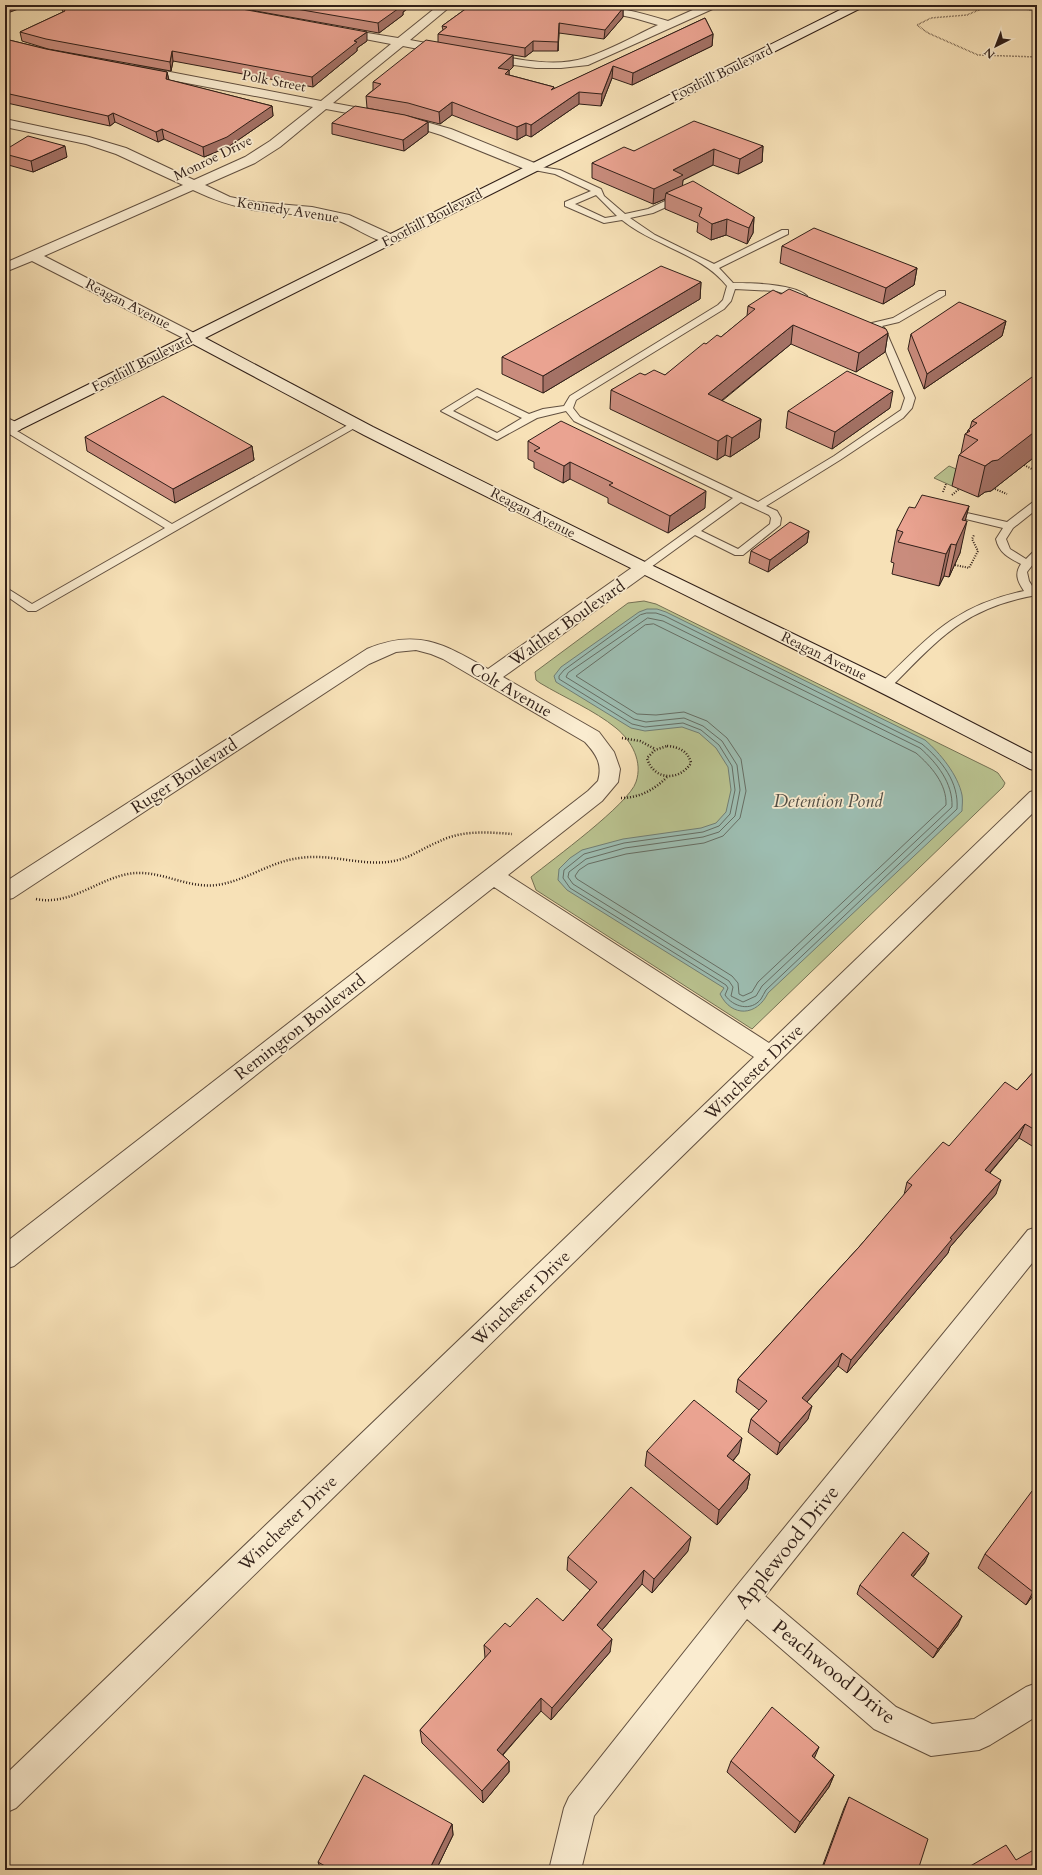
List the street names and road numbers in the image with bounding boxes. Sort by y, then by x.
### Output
street label: Foothill Boulevard [668,40,776,106]
street label: Polk Street [241,66,308,97]
street label: Monroe Drive [170,131,256,185]
street label: Foothill Boulevard [378,184,486,252]
street label: Kennedy Avenue [236,193,340,227]
street label: Reagan Avenue [82,274,174,334]
street label: Foothill Boulevard [88,329,196,397]
street label: Reagan Avenue [487,483,579,543]
street label: Walther Boulevard [503,574,630,672]
street label: Reagan Avenue [778,627,870,685]
street label: Colt Avenue [466,657,556,723]
street label: Ruger Boulevard [126,733,242,819]
street label: Remington Boulevard [230,969,370,1085]
street label: Winchester Drive [699,1019,808,1126]
street label: Winchester Drive [466,1245,575,1352]
street label: Winchester Drive [233,1470,342,1577]
street label: Applewood Drive [729,1480,845,1614]
street label: Peachwood Drive [767,1614,901,1730]

